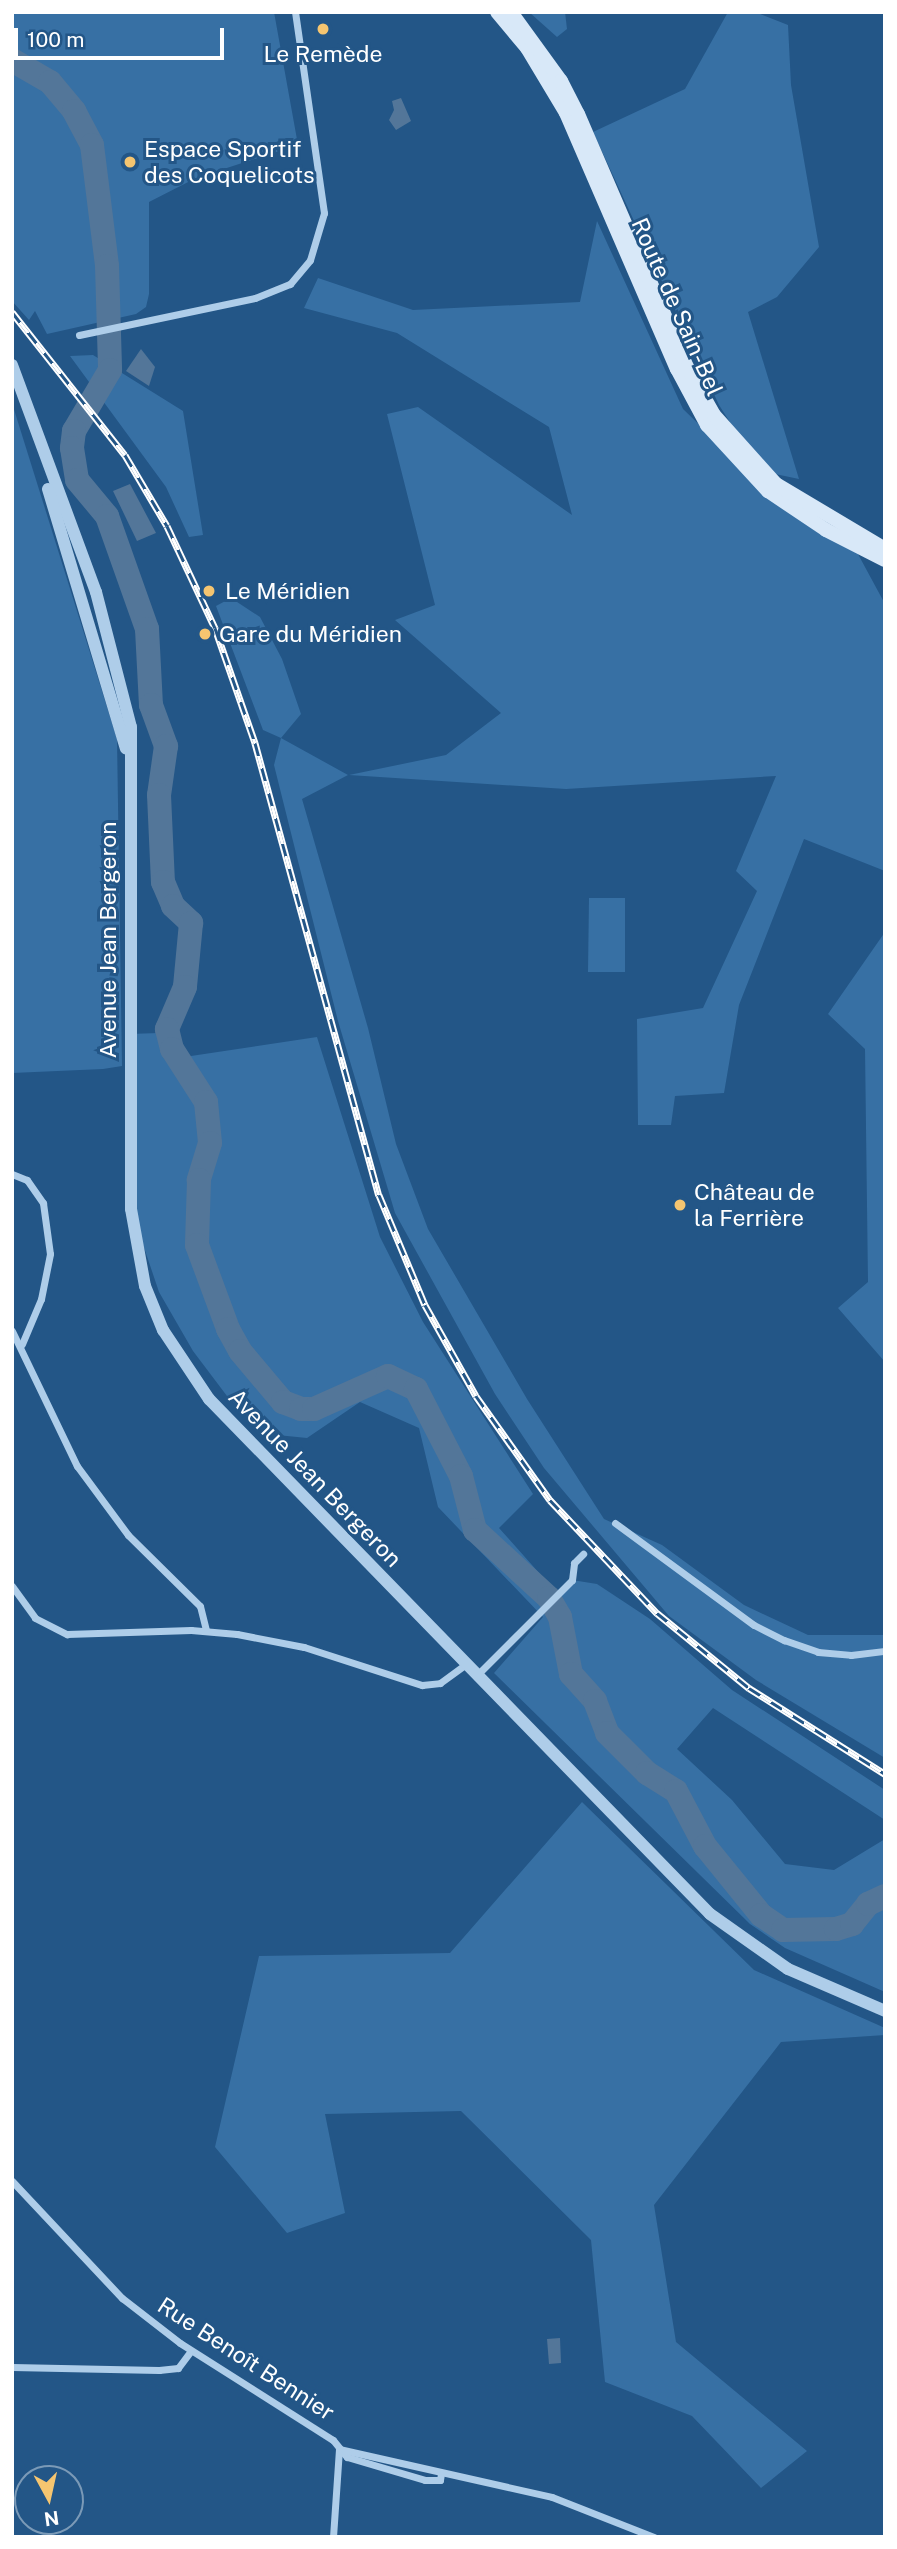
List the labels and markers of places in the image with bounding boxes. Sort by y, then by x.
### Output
marker: Le Remède [315,21,331,37]
place label: Le Remède [263,40,383,68]
place label: Espace Sportif des Coquelicots [144,135,315,189]
marker: Espace Sportif des Coquelicots [122,154,138,170]
place label: Le Méridien [225,577,350,605]
marker: Le Méridien [199,581,219,601]
place label: Gare du Méridien [219,620,402,648]
marker: Gare du Méridien [197,626,213,642]
place label: Château de la Ferrière [694,1178,815,1232]
marker: Château de la Ferrière [672,1197,688,1213]

